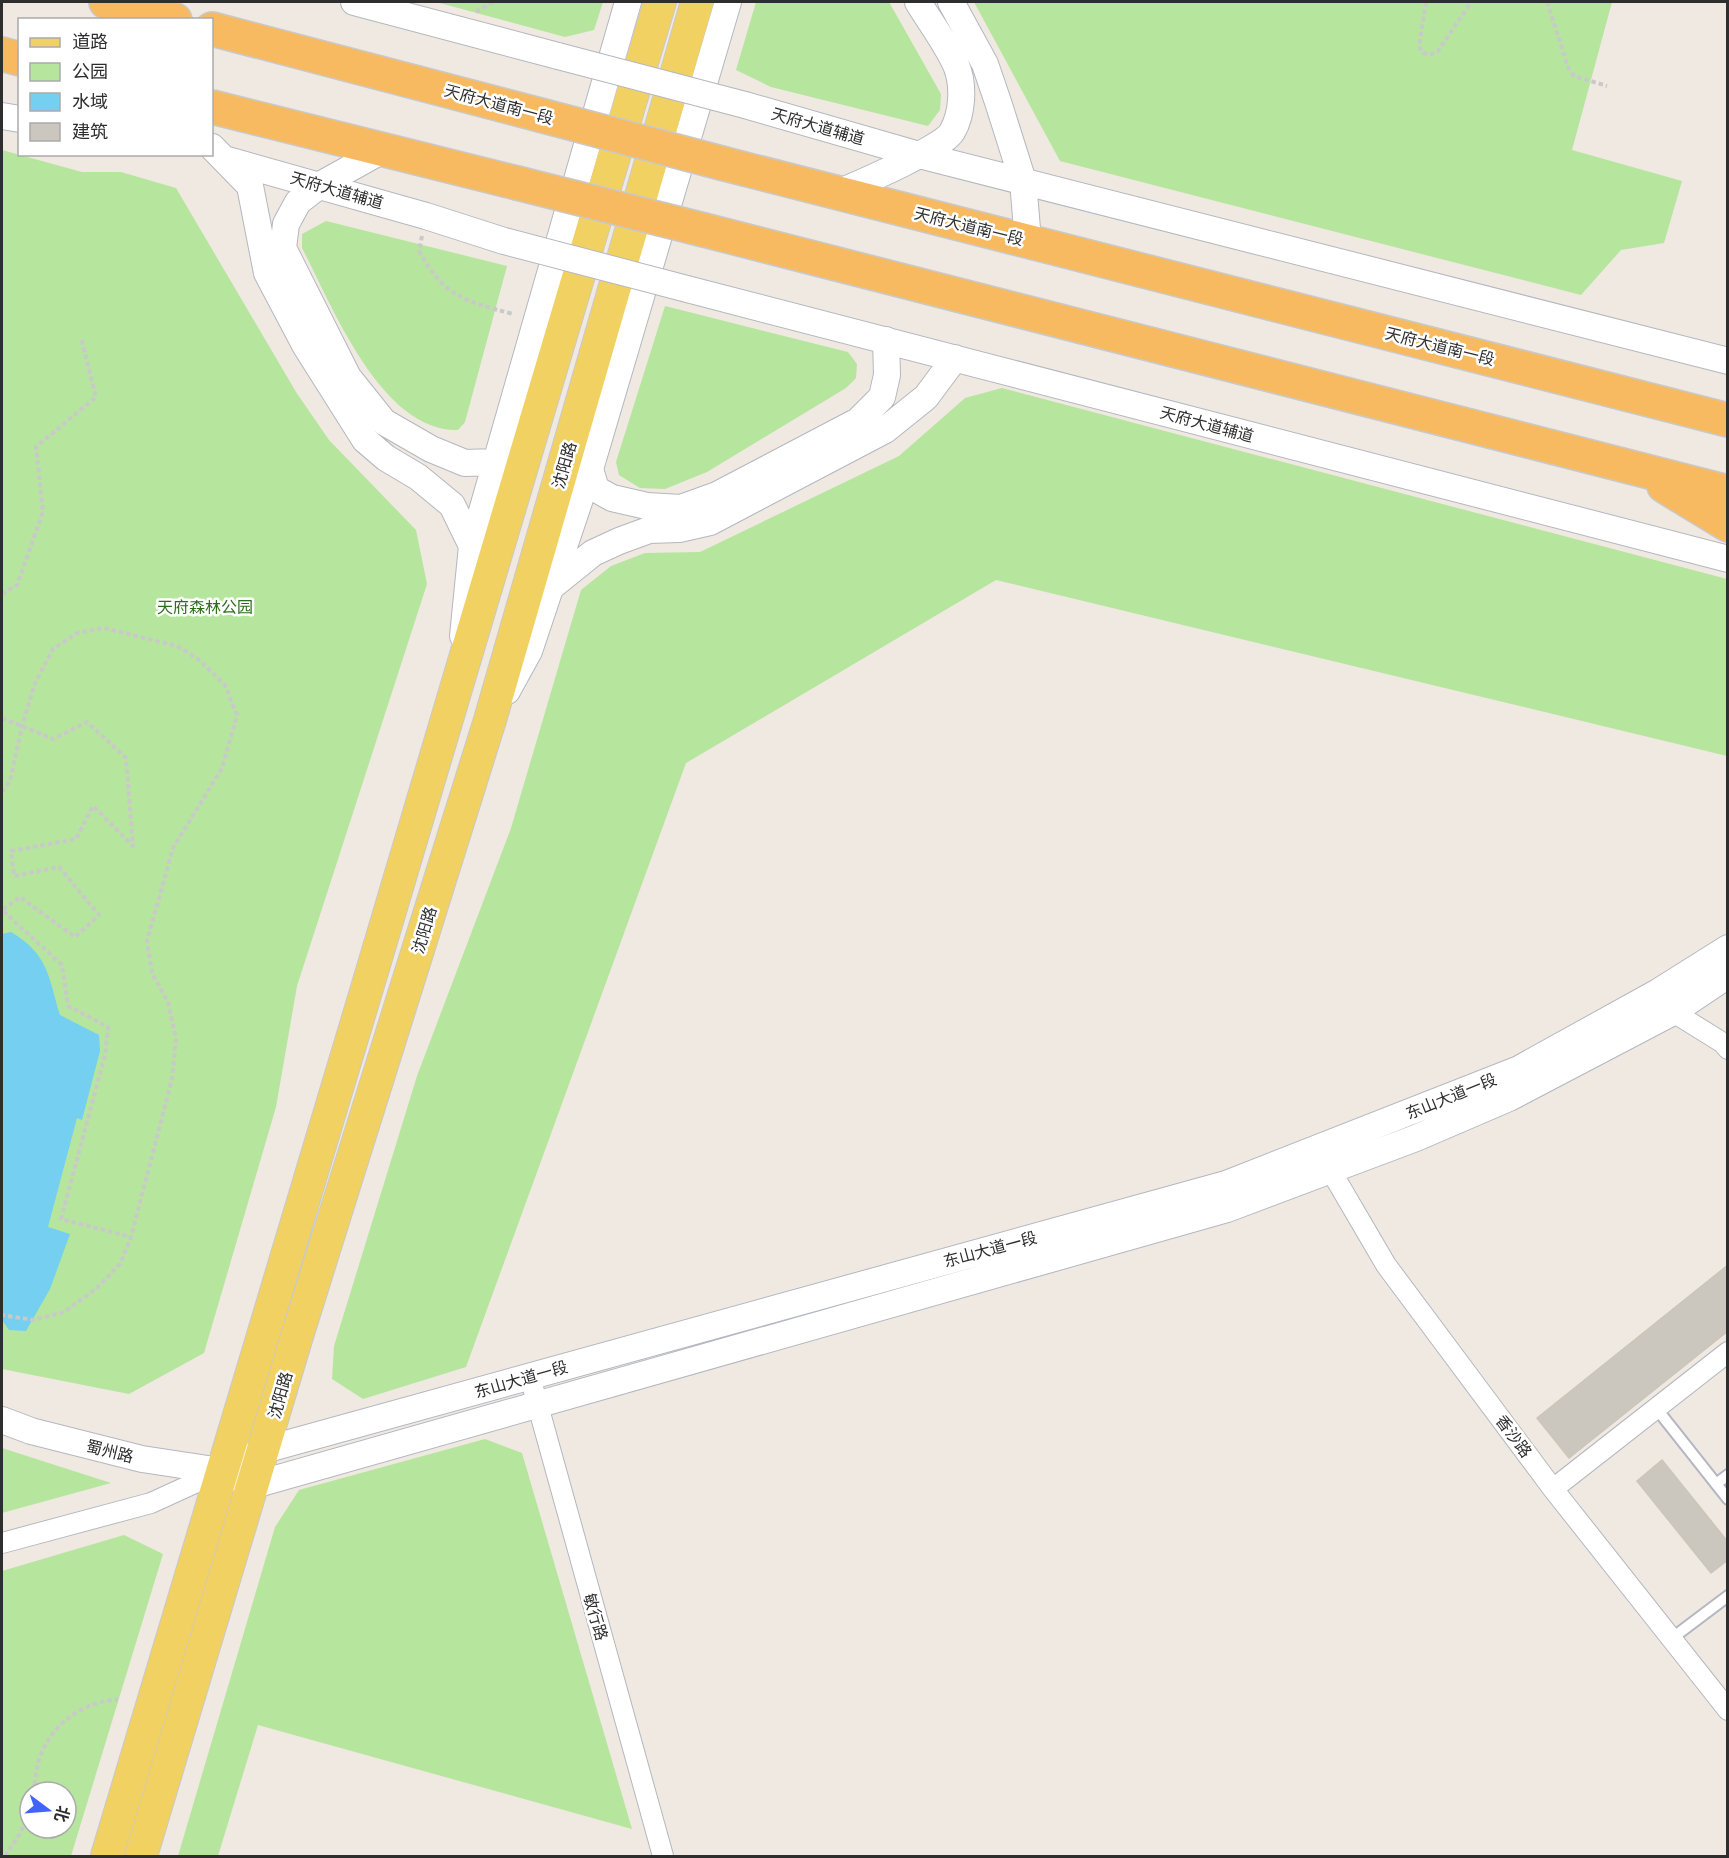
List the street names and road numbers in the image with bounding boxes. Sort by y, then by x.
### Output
street label: 天府大道南一段 [443,80,556,127]
street label: 天府大道辅道 [769,103,867,148]
street label: 天府大道辅道 [288,167,386,212]
street label: 天府大道南一段 [912,203,1026,248]
street label: 天府大道南一段 [1383,323,1497,368]
street label: 天府大道辅道 [1158,402,1256,445]
street label: 沈阳路 [548,439,579,491]
street label: 沈阳路 [407,904,440,956]
street label: 东山大道一段 [1403,1069,1499,1122]
street label: 东山大道一段 [941,1227,1039,1270]
street label: 东山大道一段 [472,1356,570,1401]
street label: 沈阳路 [264,1369,295,1421]
street label: 香沙路 [1492,1411,1536,1461]
street label: 蜀州路 [85,1435,136,1466]
street label: 敏行路 [581,1591,612,1643]

